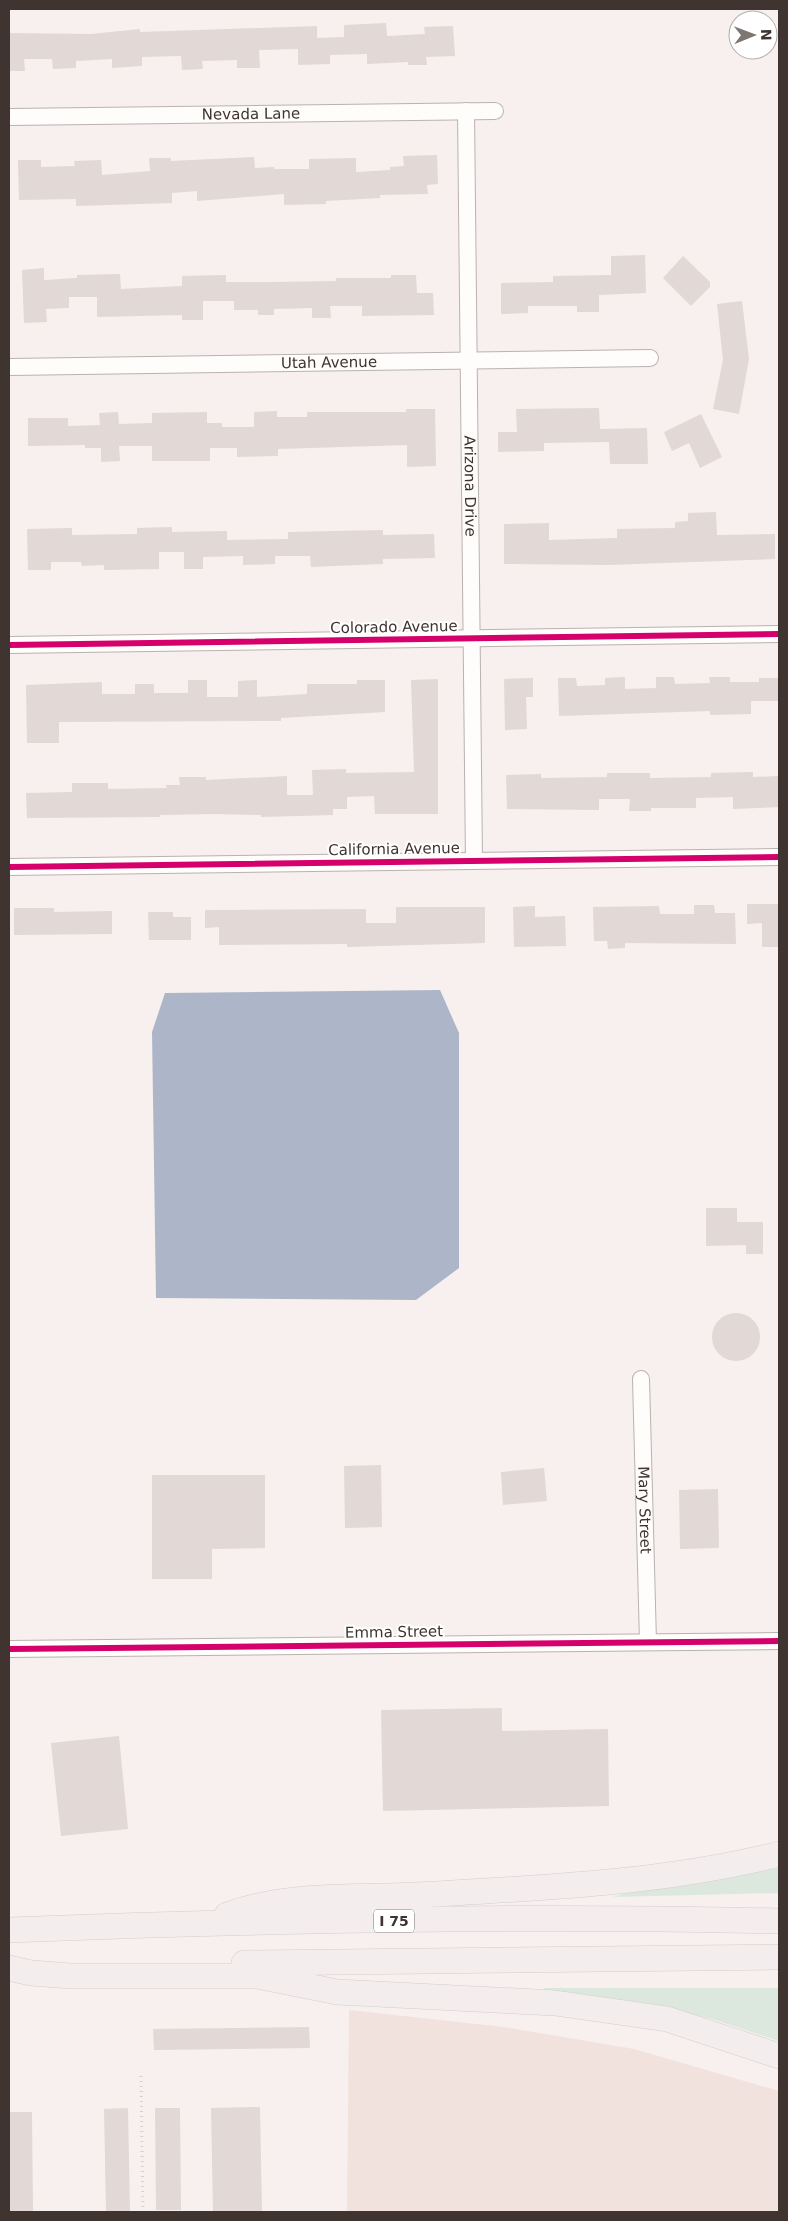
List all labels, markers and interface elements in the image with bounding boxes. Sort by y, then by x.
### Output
north arrow [728,10,778,60]
text: N [758,29,774,41]
street label: Nevada Lane [202,104,300,124]
street label: Utah Avenue [281,353,377,372]
street label: Arizona Drive [460,435,480,537]
street label: Colorado Avenue [330,617,458,637]
street label: California Avenue [328,839,460,859]
street label: Mary Street [634,1466,655,1554]
street label: Emma Street [345,1622,443,1642]
road number: I 75 [374,1910,414,1932]

